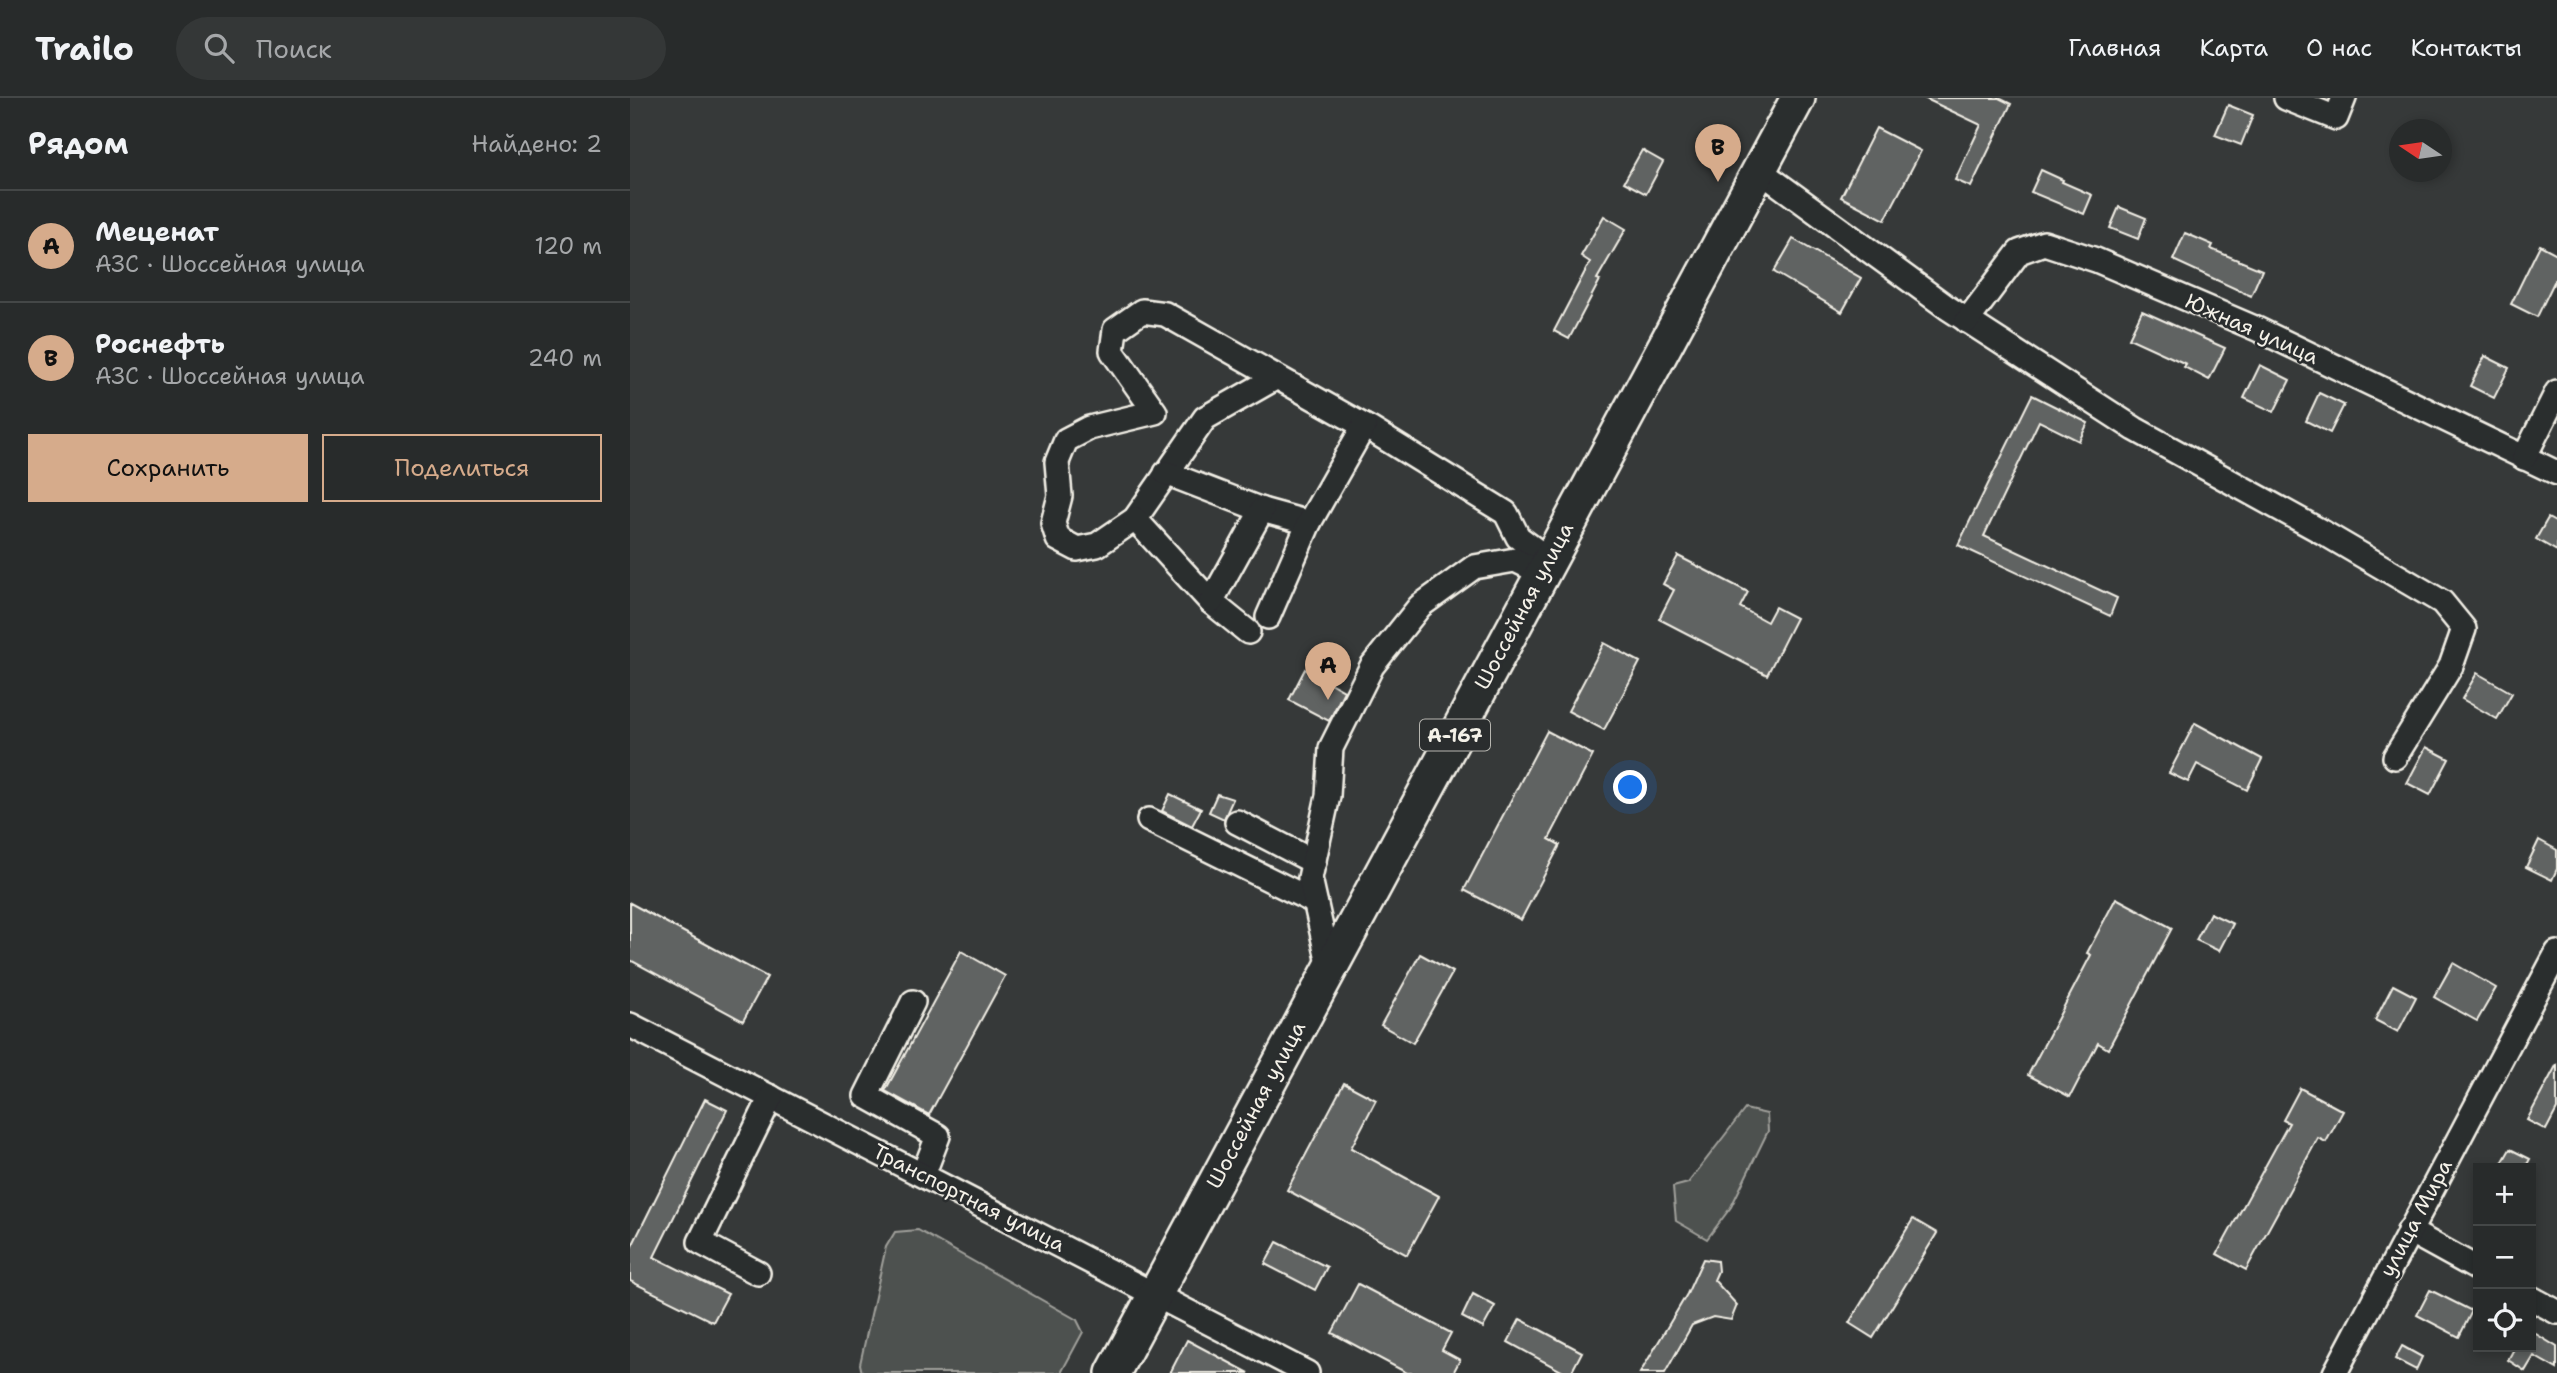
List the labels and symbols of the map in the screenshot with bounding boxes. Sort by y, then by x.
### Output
north arrow [2389,119,2452,182]
pin: B [1695,124,1741,182]
street label: Южная улица [2181,287,2323,371]
street label: Шоссейная улица [1468,517,1580,695]
pin: A [1305,642,1351,700]
road number: А-167 [1420,720,1490,750]
your location [1613,770,1647,804]
street label: Шоссейная улица [1200,1016,1312,1194]
street label: Транспортная улица [868,1137,1070,1259]
street label: улица Мира [2373,1154,2459,1282]

